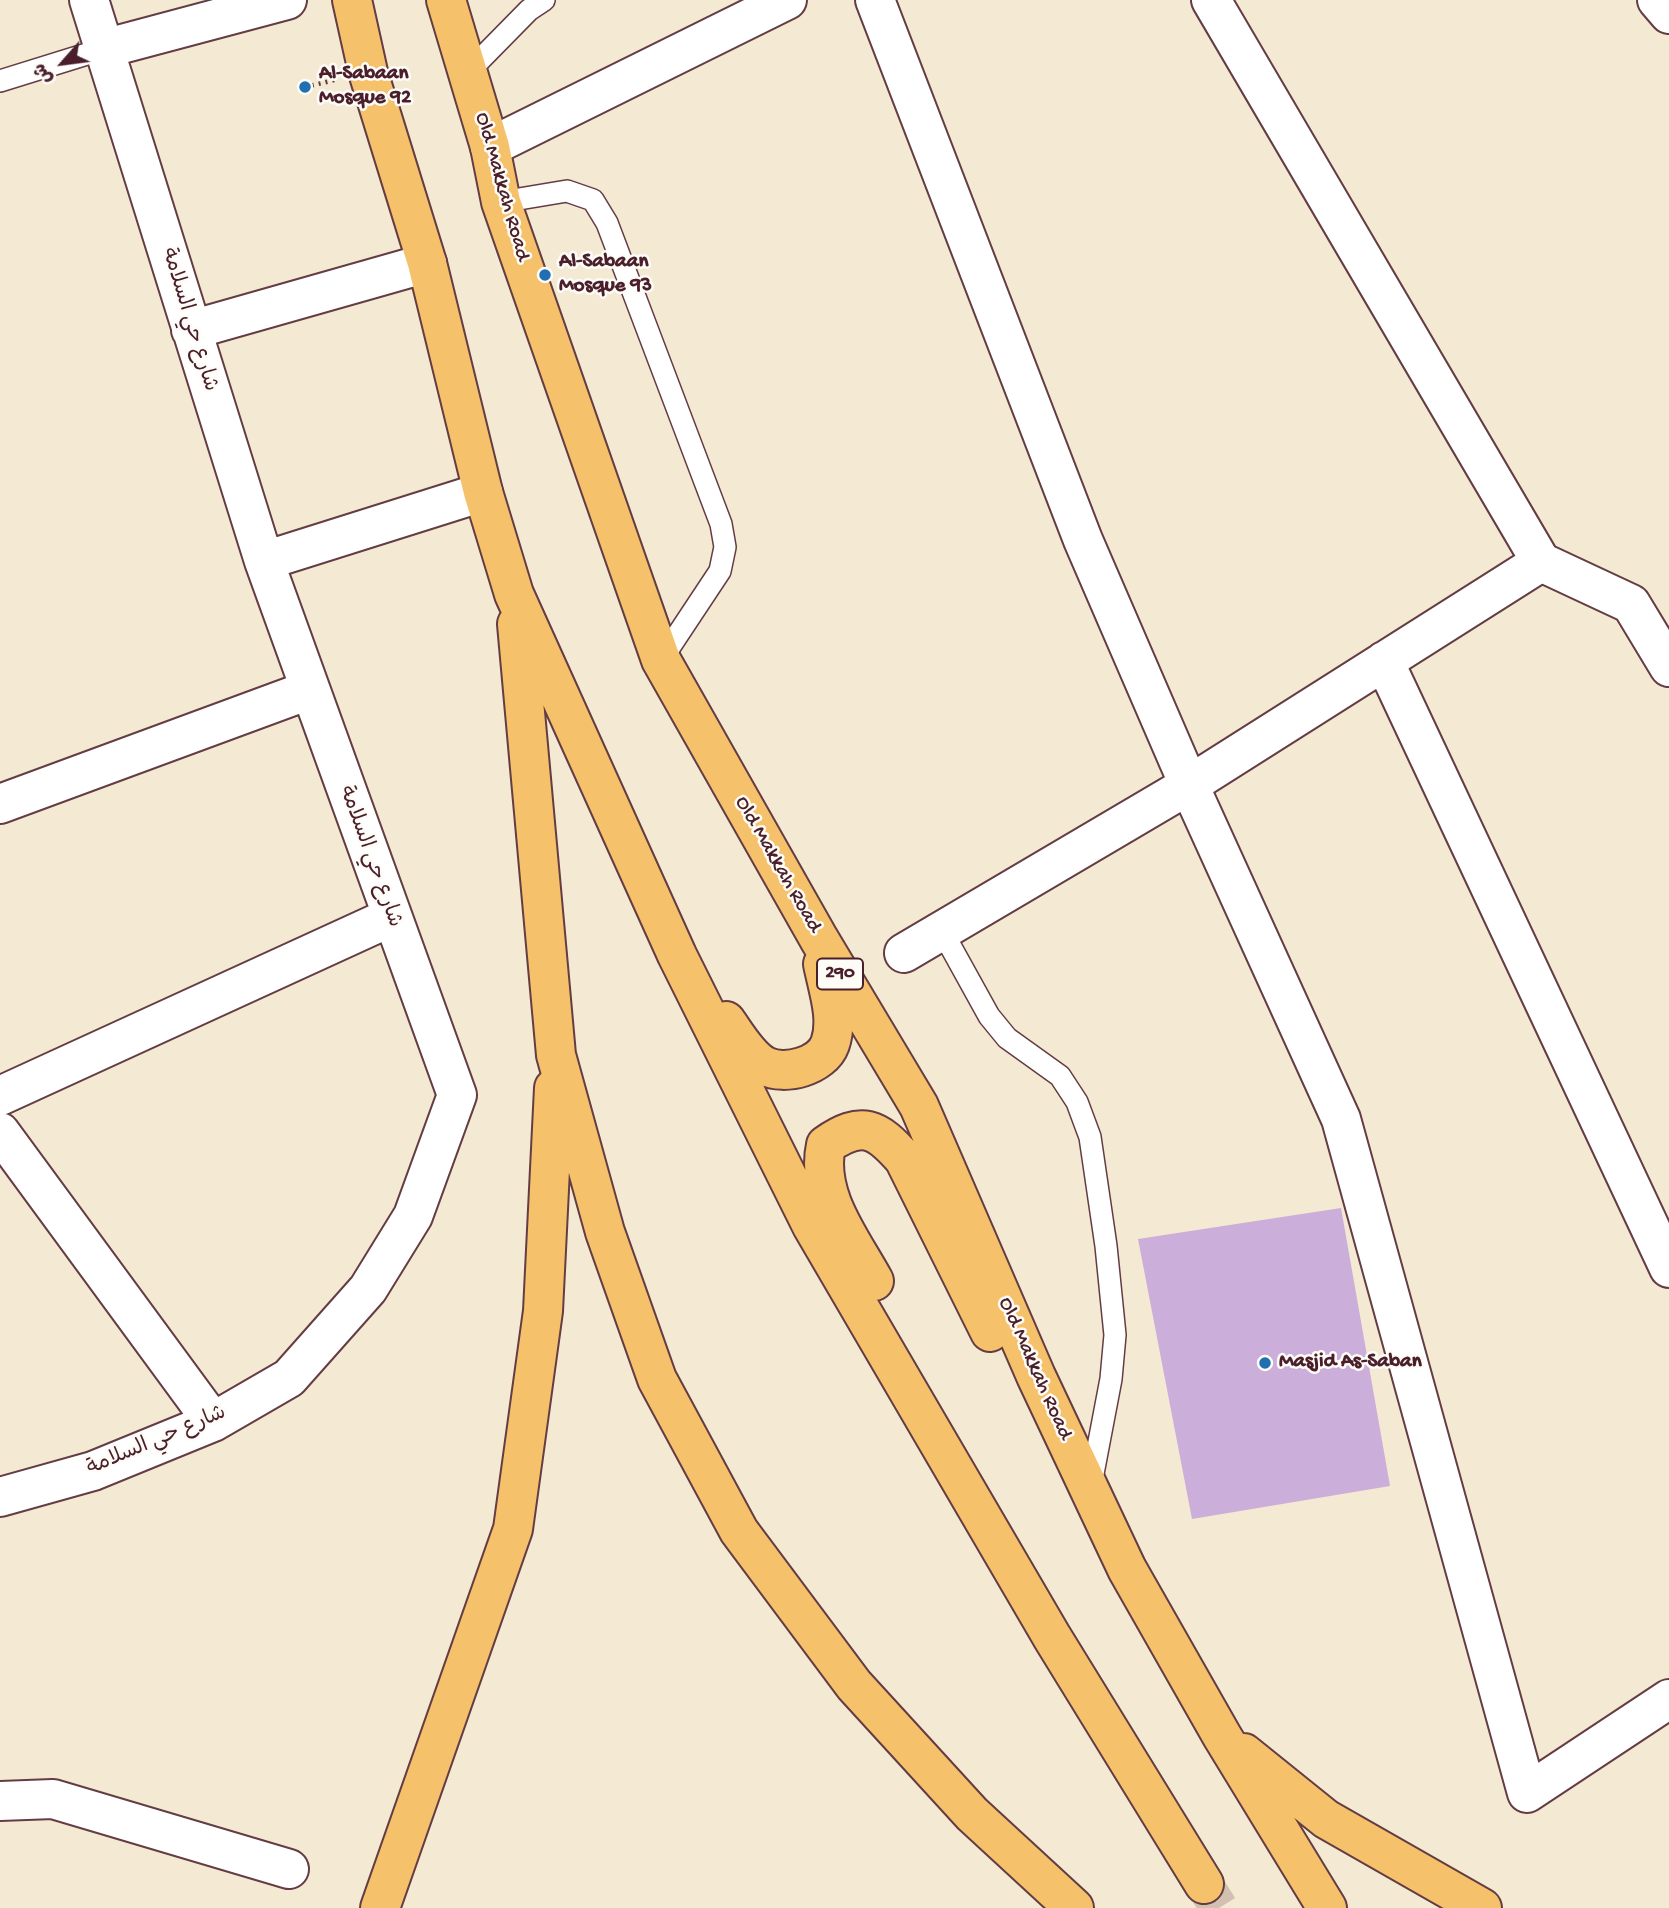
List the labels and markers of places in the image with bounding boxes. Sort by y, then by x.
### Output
place label: Al-Sabaan Mosque 92 [319,62,411,112]
marker: Al-Sabaan Mosque 92 [297,79,313,95]
place label: Al-Sabaan Mosque 93 [559,250,652,300]
marker: Al-Sabaan Mosque 93 [537,267,553,283]
place label: Masjid As-Saban [1279,1350,1422,1376]
marker: Masjid As-Saban [1257,1355,1273,1371]

